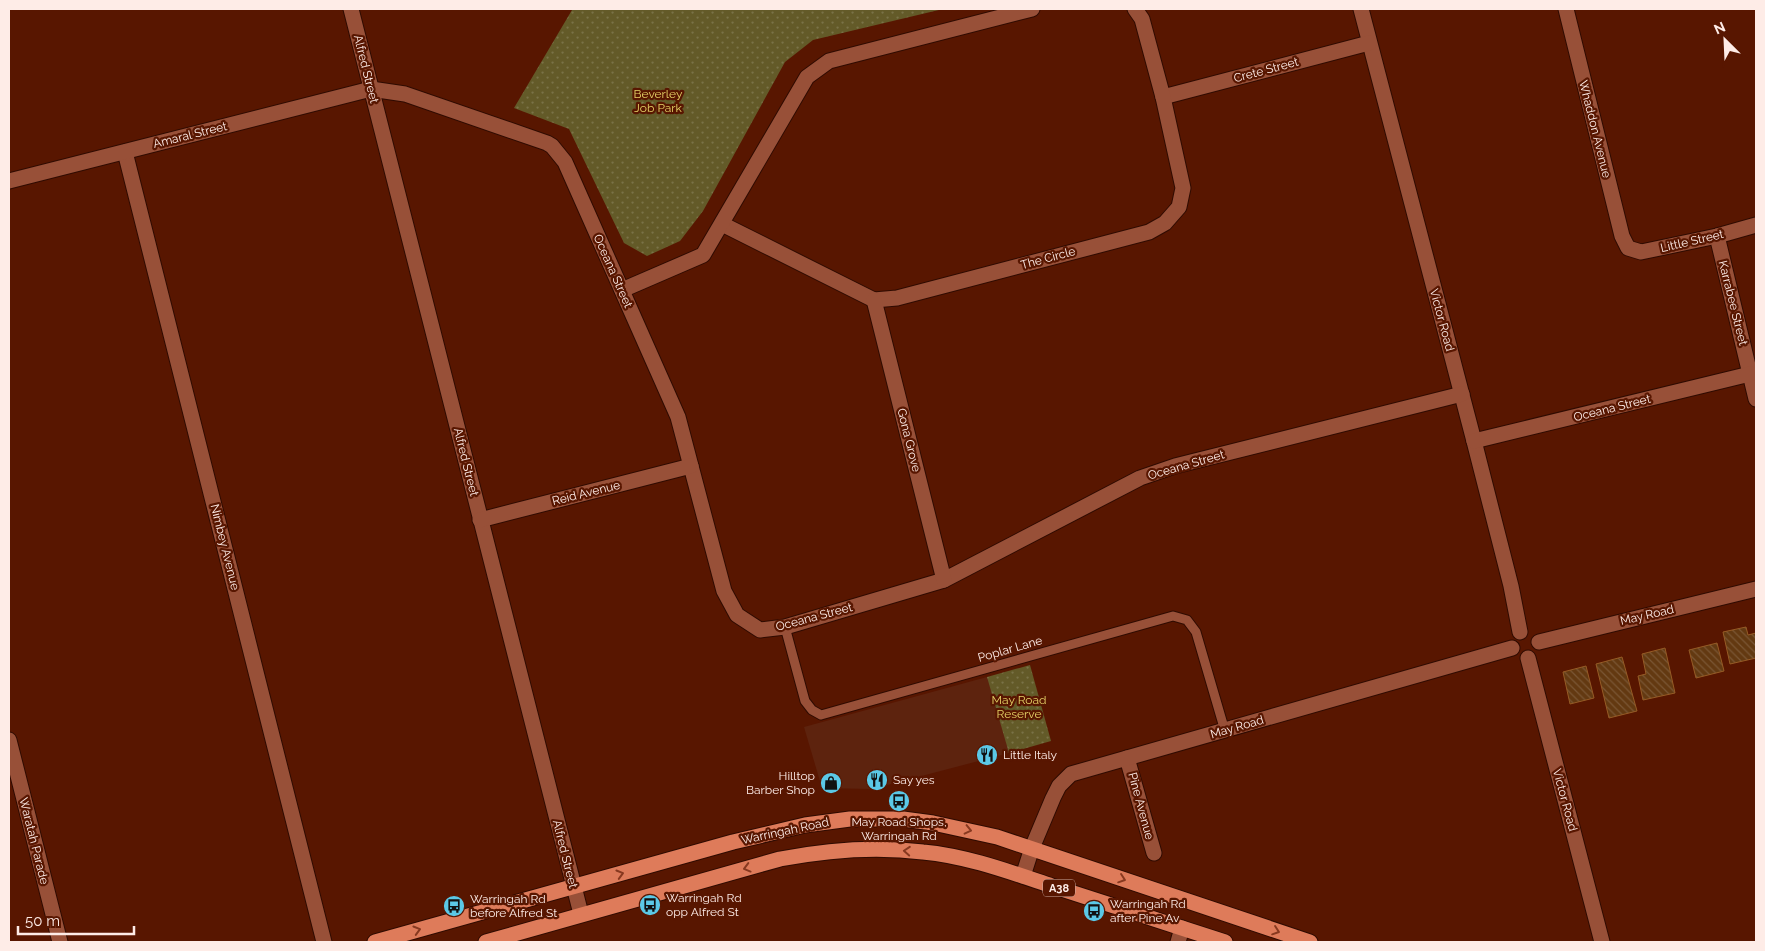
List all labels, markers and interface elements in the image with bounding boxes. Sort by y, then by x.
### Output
north arrow [1700,15,1750,65]
text: N [1712,19,1728,38]
street label: Alfred Street [351,33,381,105]
street label: Crete Street [1232,55,1300,85]
street label: Whaddon Avenue [1576,79,1614,179]
park label: Beverley Job Park [634,87,683,115]
street label: Amaral Street [152,119,228,151]
street label: Little Street [1659,227,1725,255]
street label: Oceana Street [591,232,635,310]
street label: The Circle [1019,244,1077,272]
street label: Karrabee Street [1716,259,1750,347]
street label: Victor Road [1427,287,1457,353]
street label: Oceana Street [1572,392,1652,424]
street label: Gona Grove [894,407,924,473]
street label: Alfred Street [451,426,481,498]
street label: Oceana Street [1146,447,1226,483]
street label: Reid Avenue [551,478,621,508]
street label: Nimbey Avenue [208,503,242,591]
street label: Oceana Street [774,600,854,634]
street label: May Road [1619,602,1675,628]
street label: Poplar Lane [976,633,1044,665]
park label: May Road Reserve [992,693,1046,721]
street label: May Road [1209,713,1265,741]
restaurant icon: Little Italy [975,743,999,767]
place label: Little Italy [1003,748,1058,762]
street label: Victor Road [1550,767,1580,833]
restaurant icon: Say yes [865,768,889,792]
place label: Hilltop Barber Shop [746,769,815,797]
shop icon: Hilltop Barber Shop [819,771,843,795]
street label: Pine Avenue [1125,771,1157,841]
place label: Say yes [893,773,935,787]
bus stop icon: May Road Shops, Warringah Rd [887,789,911,813]
street label: Waratah Parade [16,796,52,886]
street label: Warringah Road [740,815,830,847]
place label: May Road Shops, Warringah Rd [851,815,947,843]
street label: Alfred Street [550,818,580,890]
one-way arrow [963,824,972,835]
one-way arrow [903,845,911,856]
one-way arrow [742,862,751,873]
one-way arrow [616,869,624,879]
one-way arrow [1118,873,1126,883]
road number: A38 [1043,880,1075,896]
place label: Warringah Rd opp Alfred St [666,891,742,919]
place label: Warringah Rd before Alfred St [470,892,557,920]
bus stop icon: Warringah Rd opp Alfred St [638,893,662,917]
bus stop icon: Warringah Rd before Alfred St [442,894,466,918]
place label: Warringah Rd after Pine Av [1110,897,1186,925]
bus stop icon: Warringah Rd after Pine Av [1082,899,1106,923]
scale bar [18,904,134,936]
text: 50 m [25,912,60,930]
one-way arrow [1272,925,1280,935]
one-way arrow [412,926,420,936]

